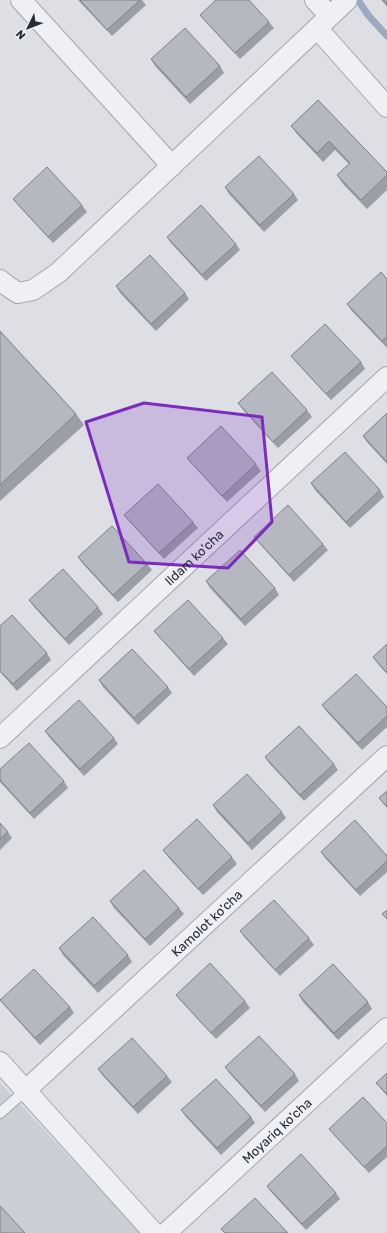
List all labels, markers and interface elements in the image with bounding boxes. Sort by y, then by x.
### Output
north arrow [8,8,48,48]
text: N [14,27,29,42]
street label: Ildam ko'cha [162,527,227,589]
street label: Kamolot ko'cha [168,887,245,960]
street label: Moyariq ko'cha [239,1095,315,1166]

